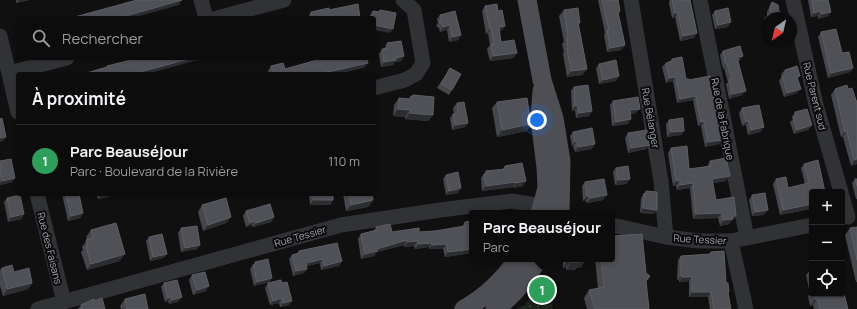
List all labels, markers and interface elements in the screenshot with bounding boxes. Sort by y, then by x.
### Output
north arrow [761,12,797,48]
search box [16,16,376,60]
icon: search [30,27,52,49]
text: Rechercher [62,28,143,49]
street label: Rue Parent sud [800,60,830,132]
street label: Rue de la Fabrique [708,77,738,162]
text: À proximité [32,87,126,110]
street label: Rue Bélanger [639,87,663,150]
your location [527,110,547,130]
text: Parc Beauséjour [70,141,188,162]
text: 1 [42,152,48,170]
text: 110 m [328,152,360,170]
text: Parc · Boulevard de la Rivière [70,162,238,180]
map controls [809,189,845,297]
button: + [809,189,845,225]
street label: Rue des Faisans [34,210,66,286]
popup [469,210,615,262]
text: Parc Beauséjour [483,217,601,238]
street label: Rue Tessier [272,222,328,250]
button: − [809,225,845,261]
street label: Rue Tessier [673,231,727,247]
text: Parc [483,238,510,256]
button: locate [809,261,845,297]
pin: 1 [529,275,555,305]

